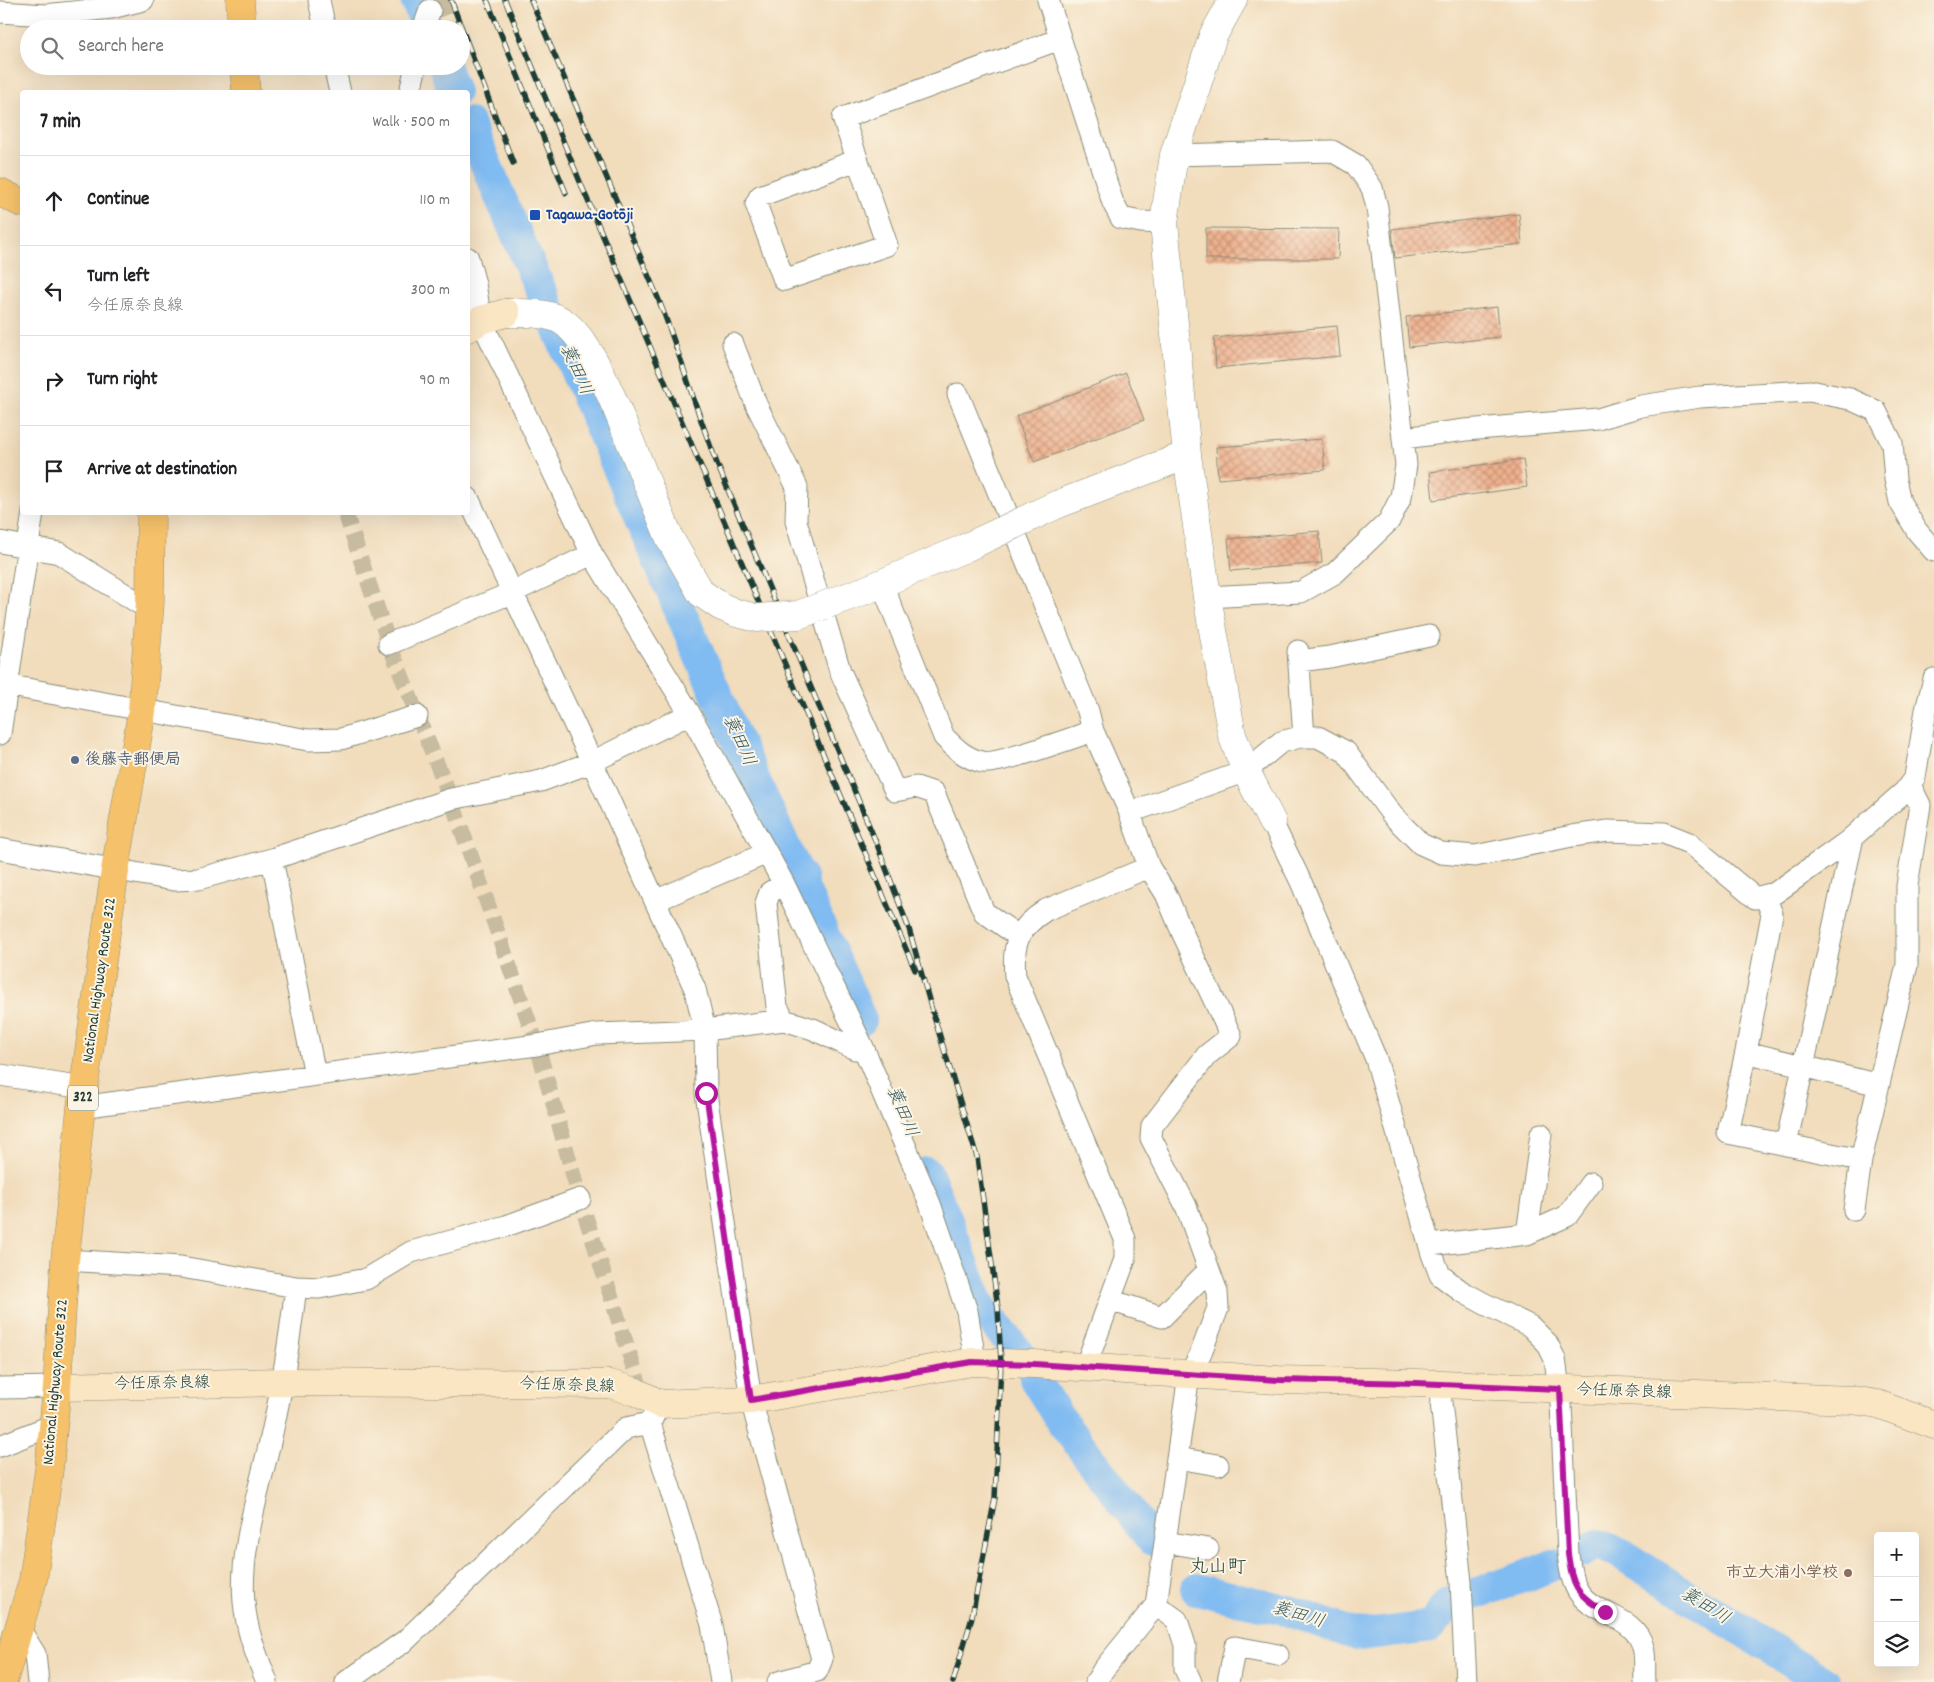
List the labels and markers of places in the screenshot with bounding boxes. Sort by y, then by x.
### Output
place label: Tagawa-Gotōji [546,204,633,227]
marker: Tagawa-Gotōji [528,208,542,222]
place label: 後藤寺郵便局 [85,749,181,772]
marker: 後藤寺郵便局 [69,754,81,766]
place label: 市立大浦小学校 [1726,1562,1838,1585]
marker: 市立大浦小学校 [1842,1567,1854,1579]

